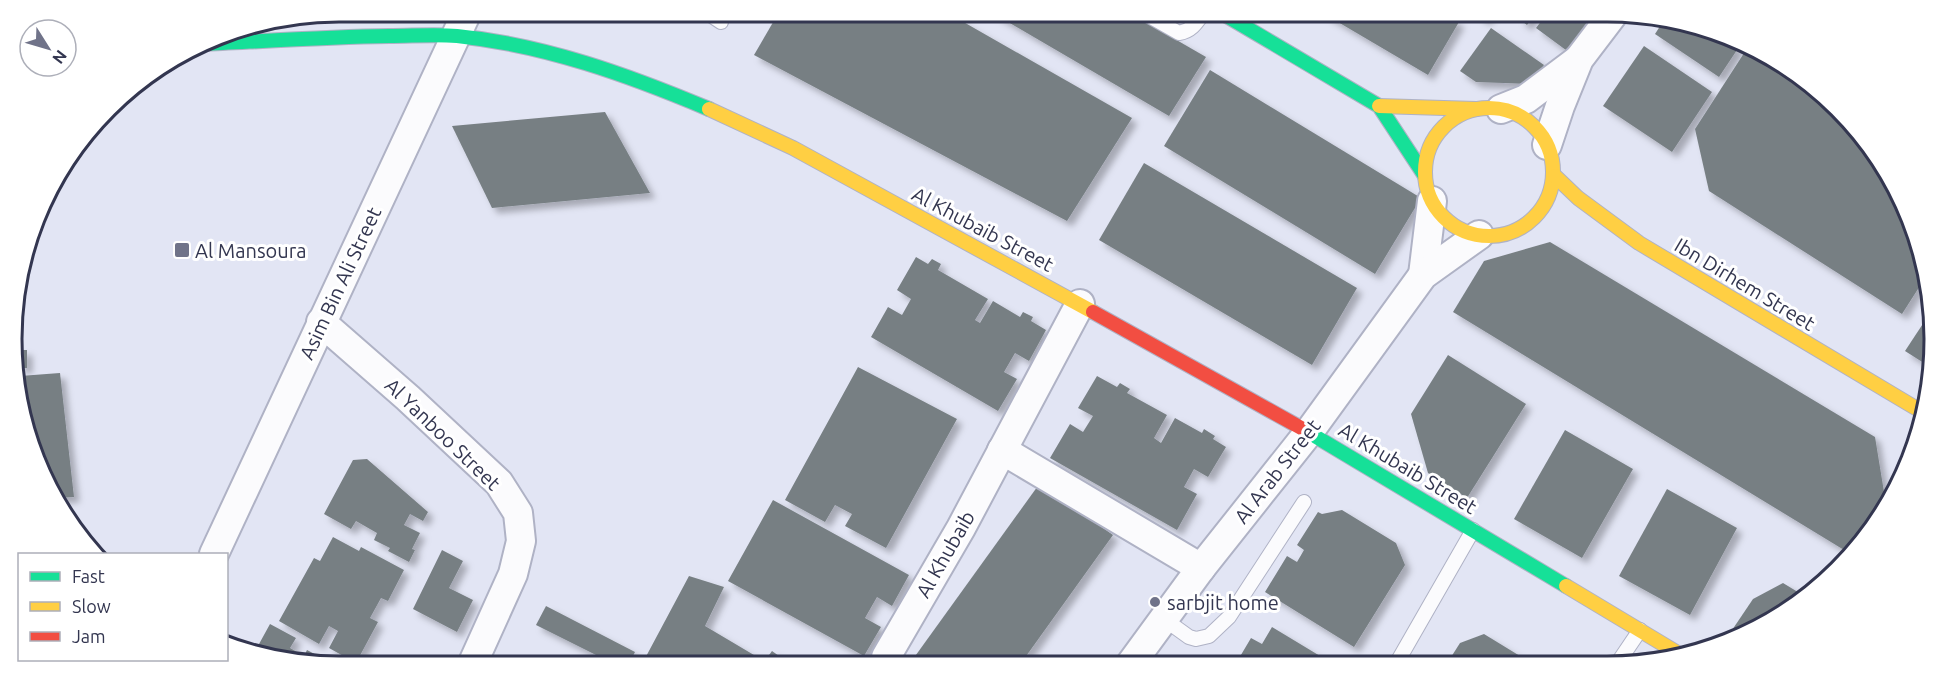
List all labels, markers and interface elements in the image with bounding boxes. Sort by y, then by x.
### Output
north arrow [18,18,78,78]
text: N [49,47,71,67]
street label: Al Khubaib Street [908,182,1058,276]
street label: Asim Bin Ali Street [295,203,385,363]
street label: Ibn Dirhem Street [1671,233,1819,335]
place label: Al Mansoura [195,239,307,262]
marker: Al Mansoura [173,241,191,259]
street label: Al Yanboo Street [381,373,505,495]
street label: Al Arab Street [1229,414,1325,528]
street label: Al Khubaib Street [1335,418,1481,518]
street label: Al Khubaib [911,507,979,601]
legend [18,553,228,661]
text: Fast [72,566,105,586]
place label: sarbjit home [1167,591,1279,614]
marker: sarbjit home [1148,595,1162,609]
text: Slow [72,596,111,616]
text: Jam [72,626,106,646]

